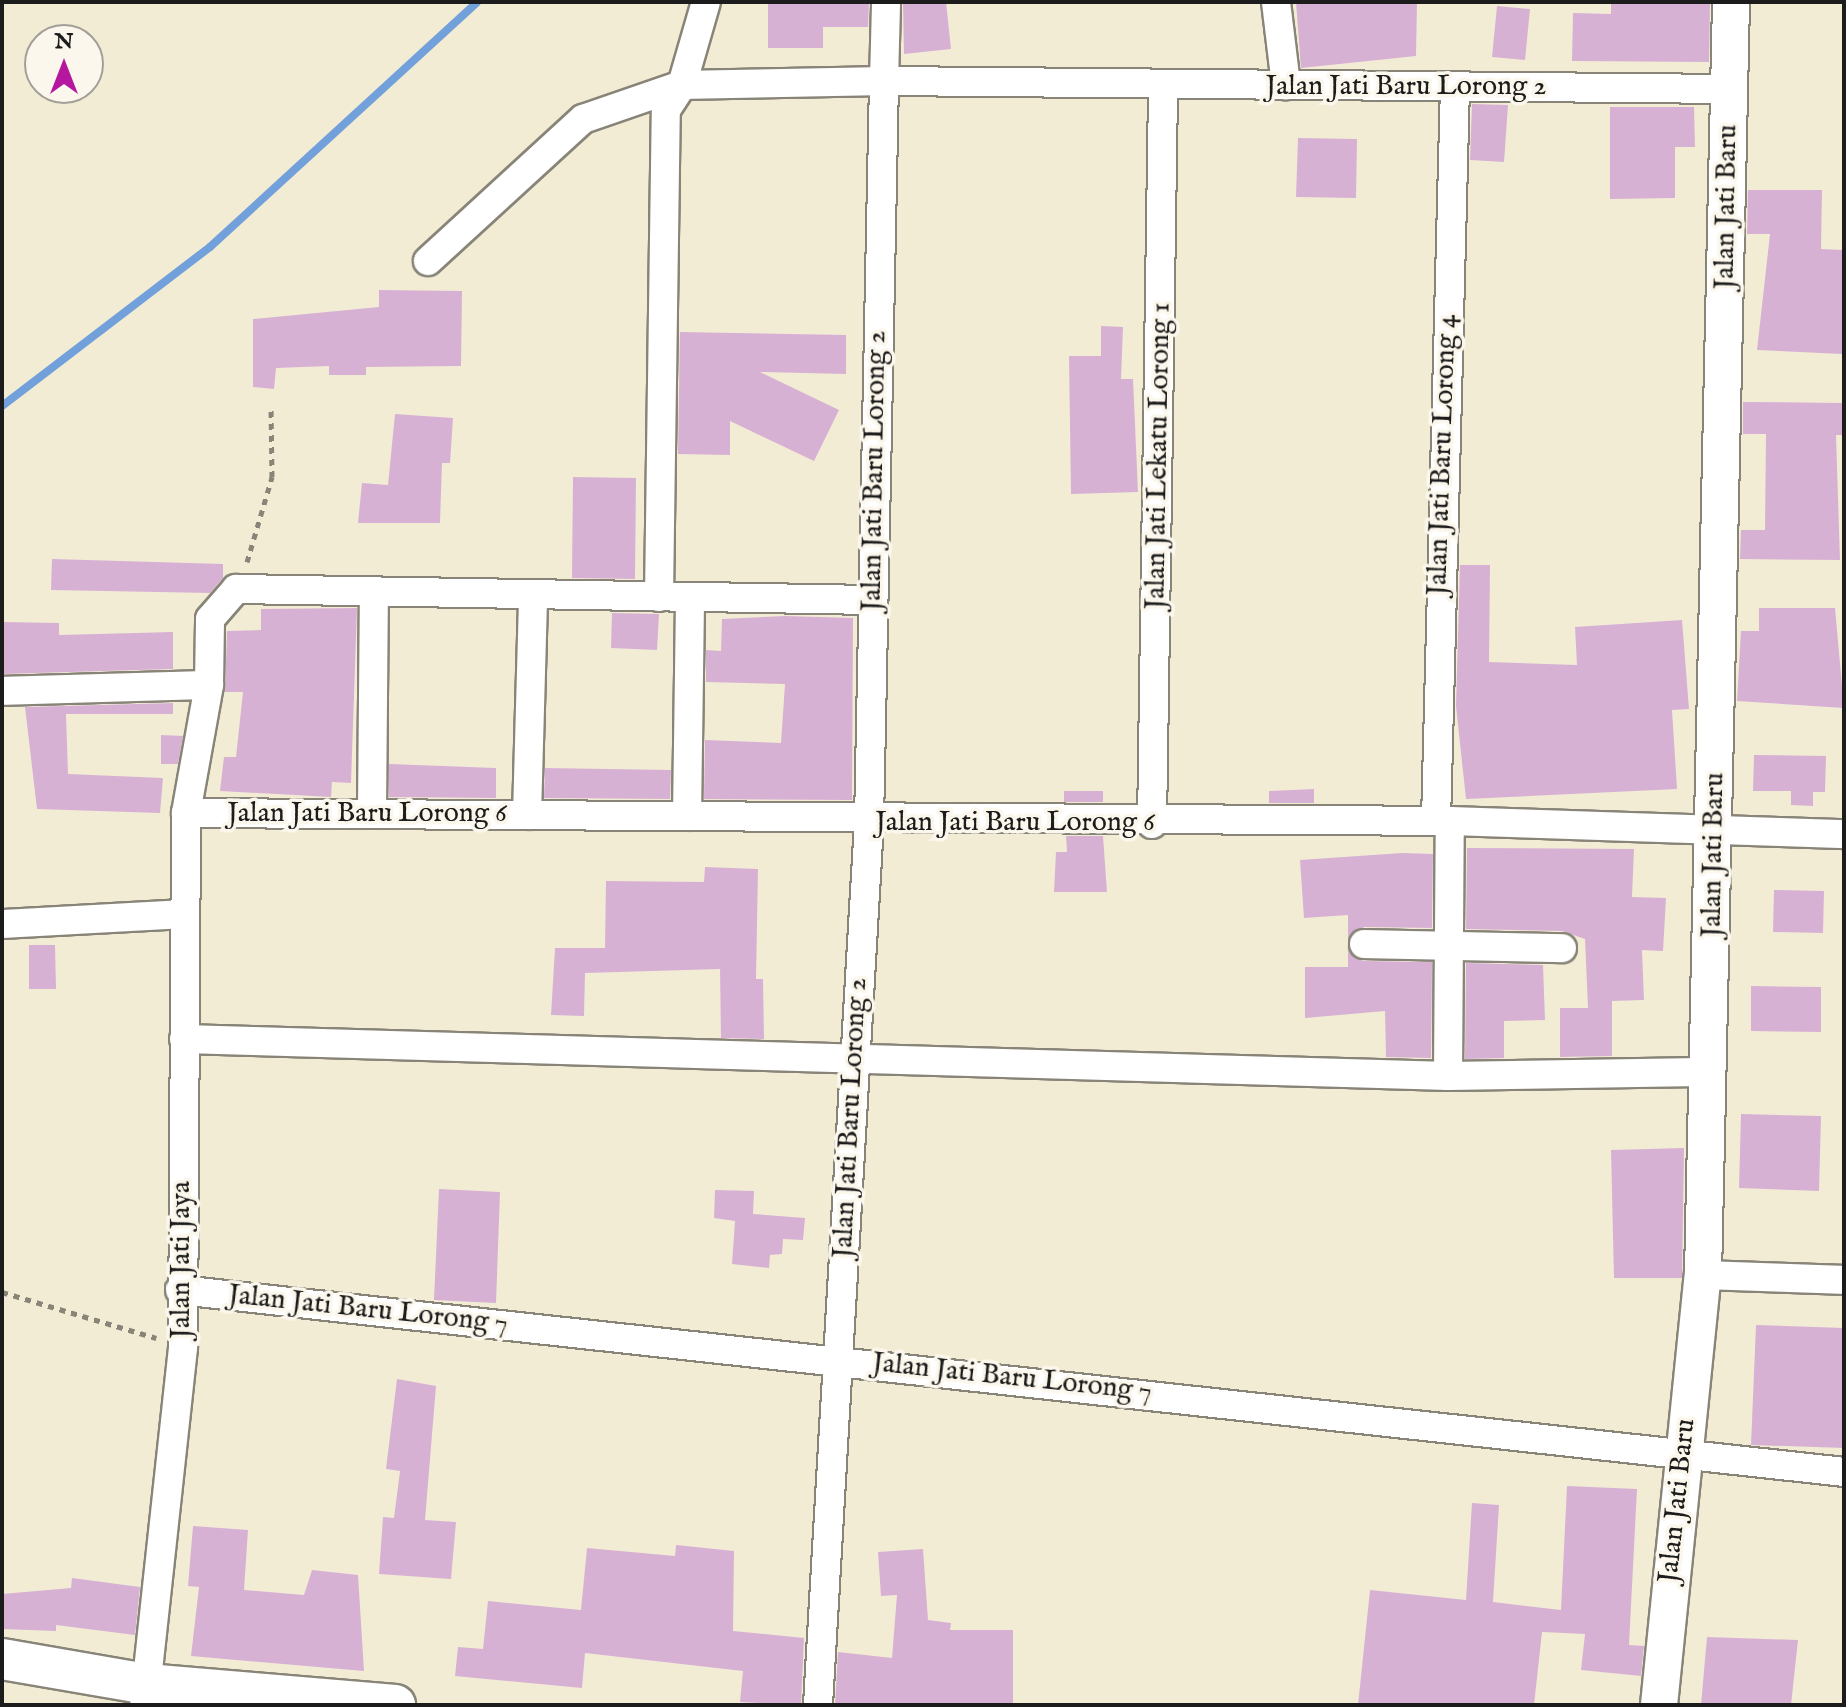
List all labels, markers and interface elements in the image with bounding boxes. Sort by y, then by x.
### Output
north arrow [24,24,104,104]
text: N [54,28,74,56]
street label: Jalan Jati Baru Lorong 2 [1266,70,1546,104]
street label: Jalan Jati Baru [1709,124,1745,290]
street label: Jalan Jati Lekatu Lorong 1 [1140,302,1178,610]
street label: Jalan Jati Baru Lorong 4 [1421,314,1465,596]
street label: Jalan Jati Baru Lorong 2 [856,330,894,612]
street label: Jalan Jati Baru [1696,772,1732,938]
street label: Jalan Jati Baru Lorong 6 [227,797,507,831]
street label: Jalan Jati Baru Lorong 6 [875,806,1155,840]
street label: Jalan Jati Baru Lorong 2 [827,977,875,1259]
street label: Jalan Jati Jaya [165,1181,199,1339]
street label: Jalan Jati Baru Lorong 7 [227,1279,509,1341]
street label: Jalan Jati Baru Lorong 7 [871,1347,1153,1409]
street label: Jalan Jati Baru [1653,1417,1703,1585]

